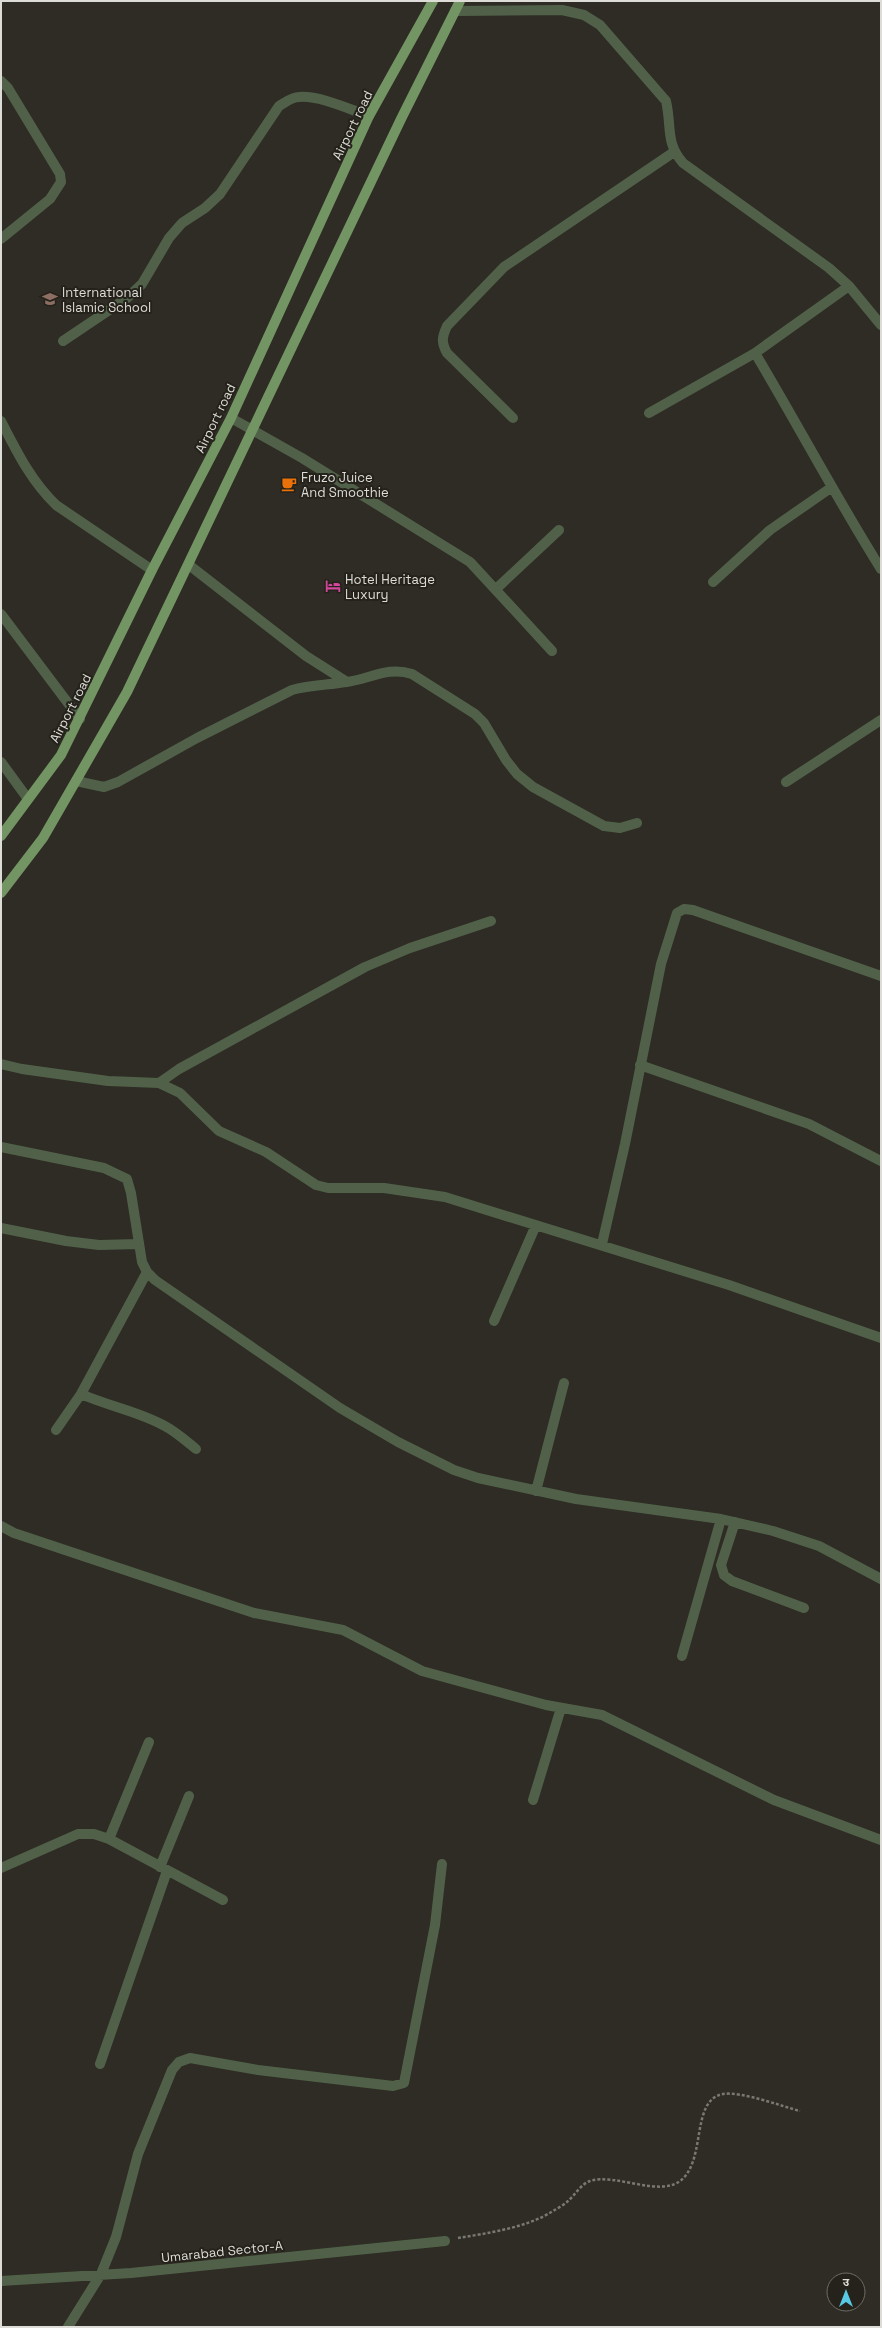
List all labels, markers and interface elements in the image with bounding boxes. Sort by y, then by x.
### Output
street label: Airport road [328,88,377,163]
place label: International Islamic School [62,284,151,316]
school or university icon: International Islamic School [41,290,59,308]
street label: Airport road [191,381,240,456]
place label: Fruzo Juice And Smoothie [301,469,389,501]
cafe icon: Fruzo Juice And Smoothie [280,475,298,493]
place label: Hotel Heritage Luxury [345,571,435,603]
hotel icon: Hotel Heritage Luxury [324,577,342,595]
street label: Airport road [46,671,95,746]
street label: Umarabad Sector-A [160,2237,284,2266]
north arrow [826,2272,866,2312]
text: उ [843,2275,850,2289]

